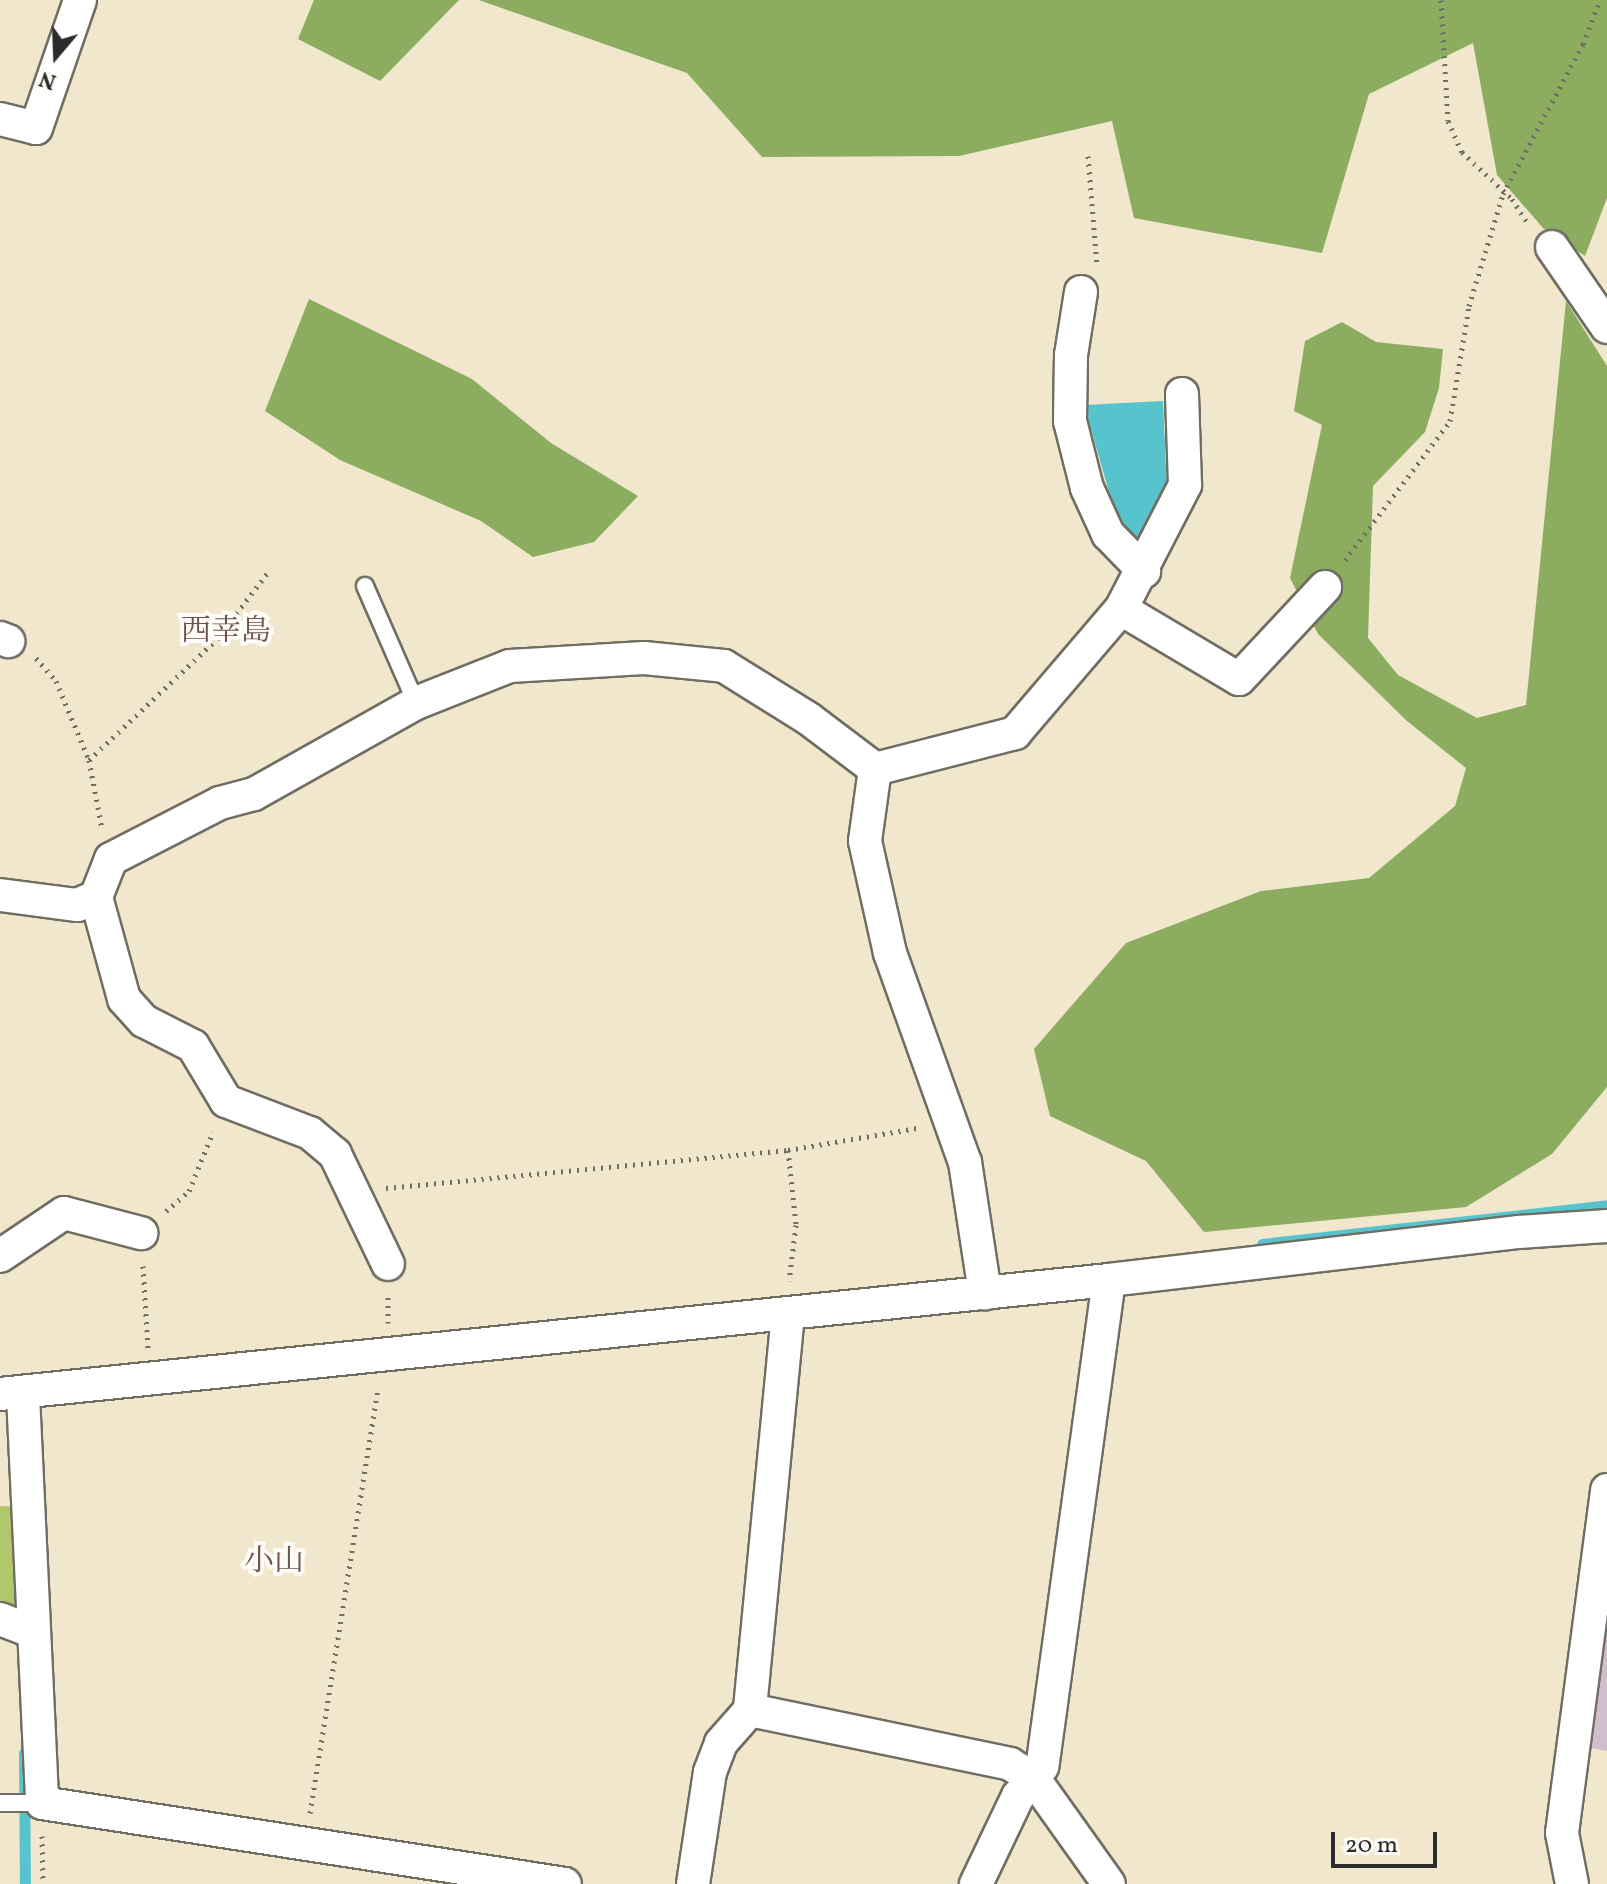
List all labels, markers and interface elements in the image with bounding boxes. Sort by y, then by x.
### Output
north arrow [16,16,96,96]
text: N [35,62,61,96]
district label: 西幸島 [181,614,271,650]
district label: 小山 [244,1544,304,1580]
scale bar [1335,1816,1441,1866]
text: 20 m [1345,1829,1398,1863]

